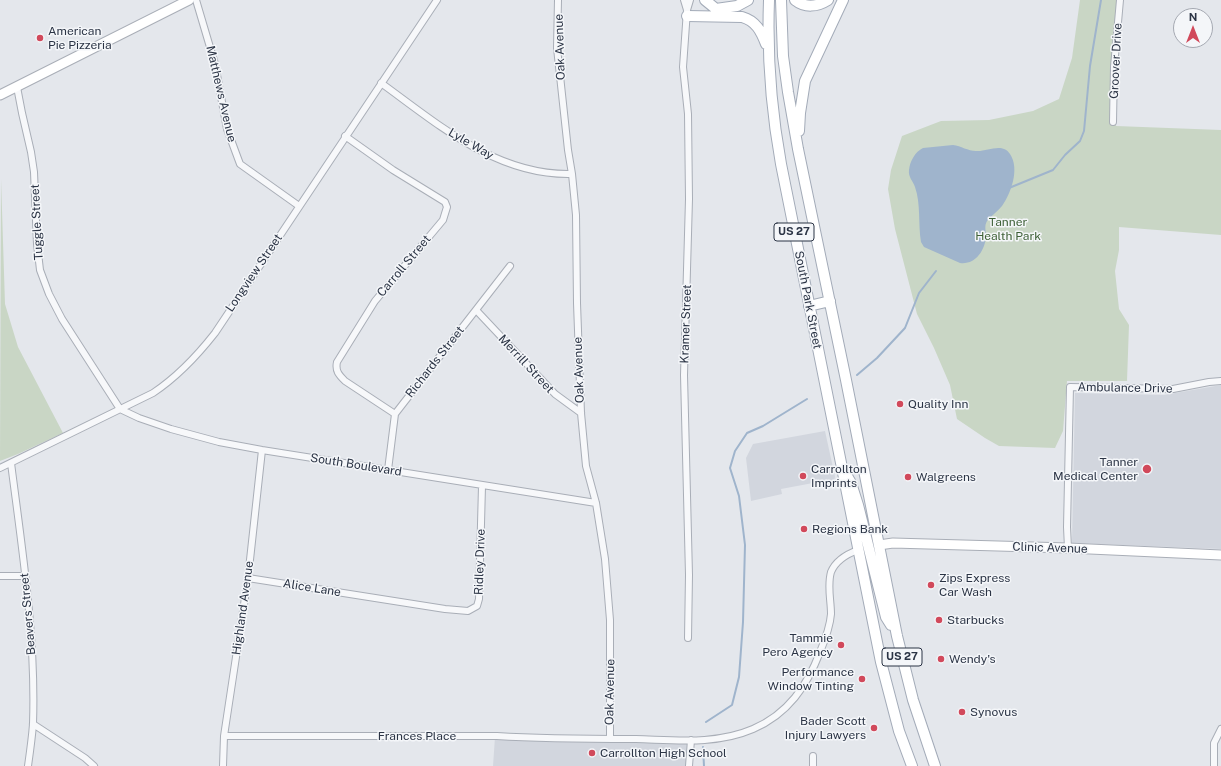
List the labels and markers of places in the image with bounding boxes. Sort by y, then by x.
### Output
place label: American Pie Pizzeria [48,24,112,52]
marker: American Pie Pizzeria [35,33,45,43]
place label: Quality Inn [908,397,968,411]
marker: Quality Inn [895,399,905,409]
place label: Tanner Medical Center [1053,455,1138,483]
place label: Carrollton Imprints [811,462,867,490]
marker: Tanner Medical Center [1141,463,1153,475]
place label: Walgreens [916,470,976,484]
marker: Carrollton Imprints [798,471,808,481]
marker: Walgreens [903,472,913,482]
place label: Regions Bank [812,522,888,536]
marker: Regions Bank [799,524,809,534]
place label: Zips Express Car Wash [939,571,1010,599]
marker: Zips Express Car Wash [926,580,936,590]
place label: Starbucks [947,613,1004,627]
marker: Starbucks [934,615,944,625]
place label: Tammie Pero Agency [762,631,833,659]
marker: Tammie Pero Agency [836,640,846,650]
place label: Wendy's [949,652,995,666]
marker: Wendy's [936,654,946,664]
place label: Performance Window Tinting [768,665,854,693]
marker: Performance Window Tinting [857,674,867,684]
place label: Synovus [970,705,1017,719]
marker: Synovus [957,707,967,717]
place label: Bader Scott Injury Lawyers [785,714,866,742]
marker: Bader Scott Injury Lawyers [869,723,879,733]
place label: Carrollton High School [600,746,727,760]
marker: Carrollton High School [587,748,597,758]

